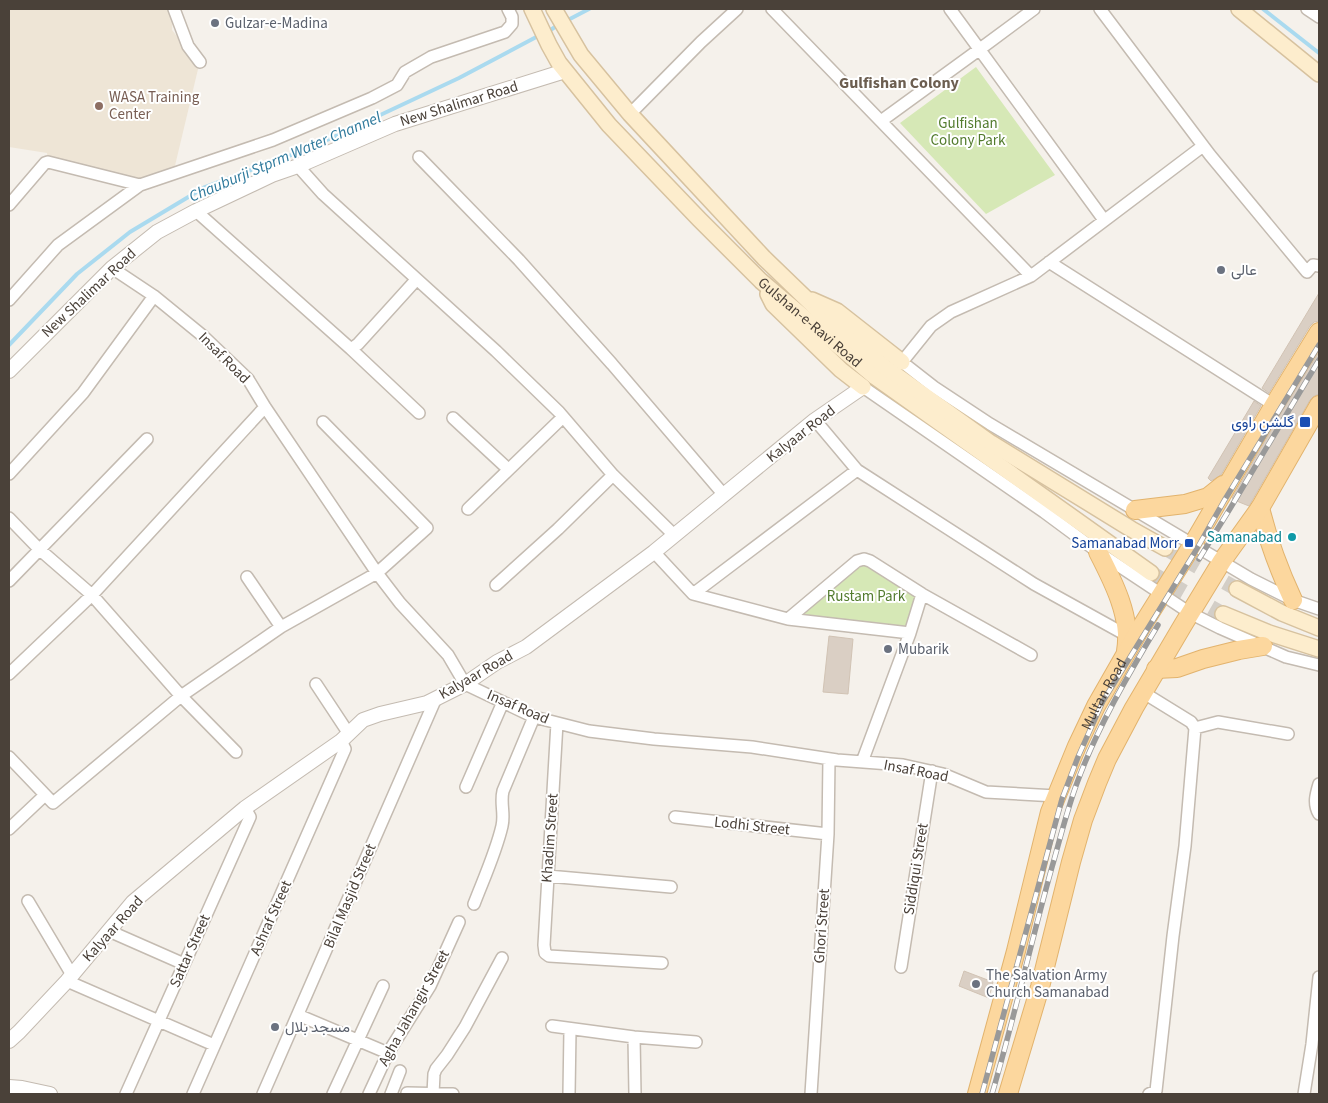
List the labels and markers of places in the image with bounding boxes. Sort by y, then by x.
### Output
place label: Gulzar-e-Madina [225,13,328,34]
marker: Gulzar-e-Madina [209,17,221,29]
place label: WASA Training Center [109,87,200,125]
marker: WASA Training Center [93,100,105,112]
place label: عالی [1231,260,1257,281]
marker: عالی [1215,264,1227,276]
place label: گلشنِ راوی [1231,412,1294,434]
marker: گلشنِ راوی [1298,415,1312,429]
place label: Samanabad [1207,527,1282,548]
marker: Samanabad [1286,531,1298,543]
place label: Samanabad Morr [1071,533,1180,554]
marker: Samanabad Morr [1183,537,1195,549]
place label: Mubarik [898,639,950,660]
marker: Mubarik [882,643,894,655]
place label: The Salvation Army Church Samanabad [986,965,1109,1003]
marker: The Salvation Army Church Samanabad [970,978,982,990]
place label: مسجد بلال [285,1017,350,1038]
marker: مسجد بلال [269,1021,281,1033]

